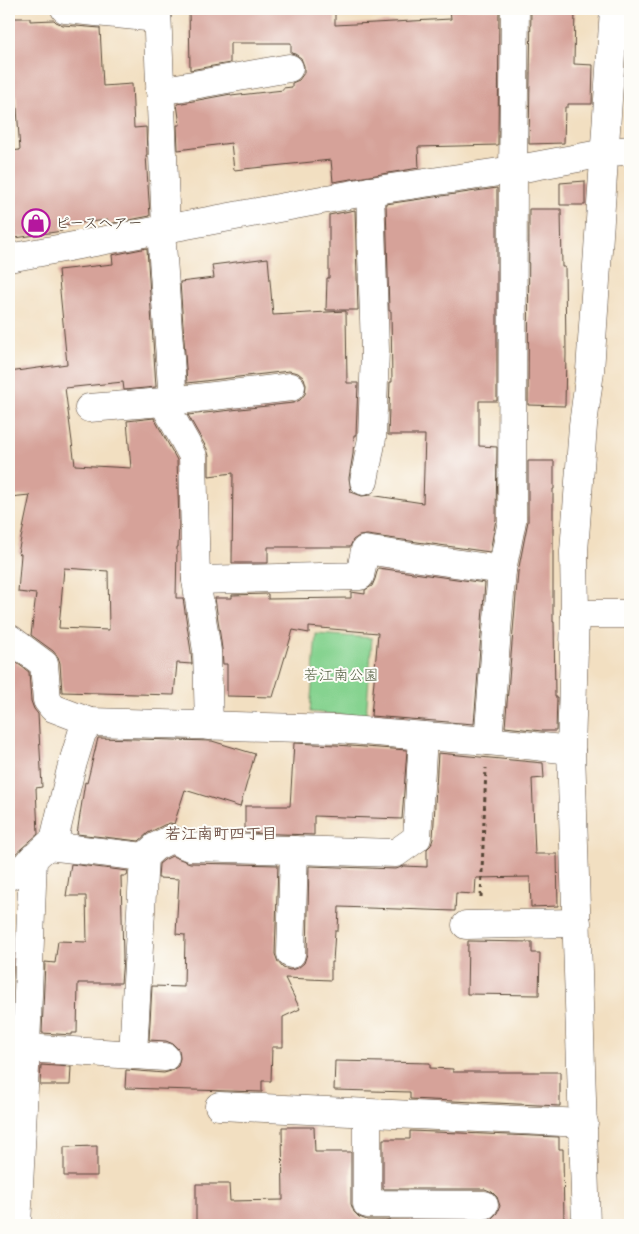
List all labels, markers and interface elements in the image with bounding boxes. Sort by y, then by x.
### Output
shop icon: ピースヘアー [21,208,51,238]
place label: ピースヘアー [55,214,143,233]
park label: 若江南公園 [303,666,379,685]
district label: 若江南町四丁目 [165,824,277,844]

